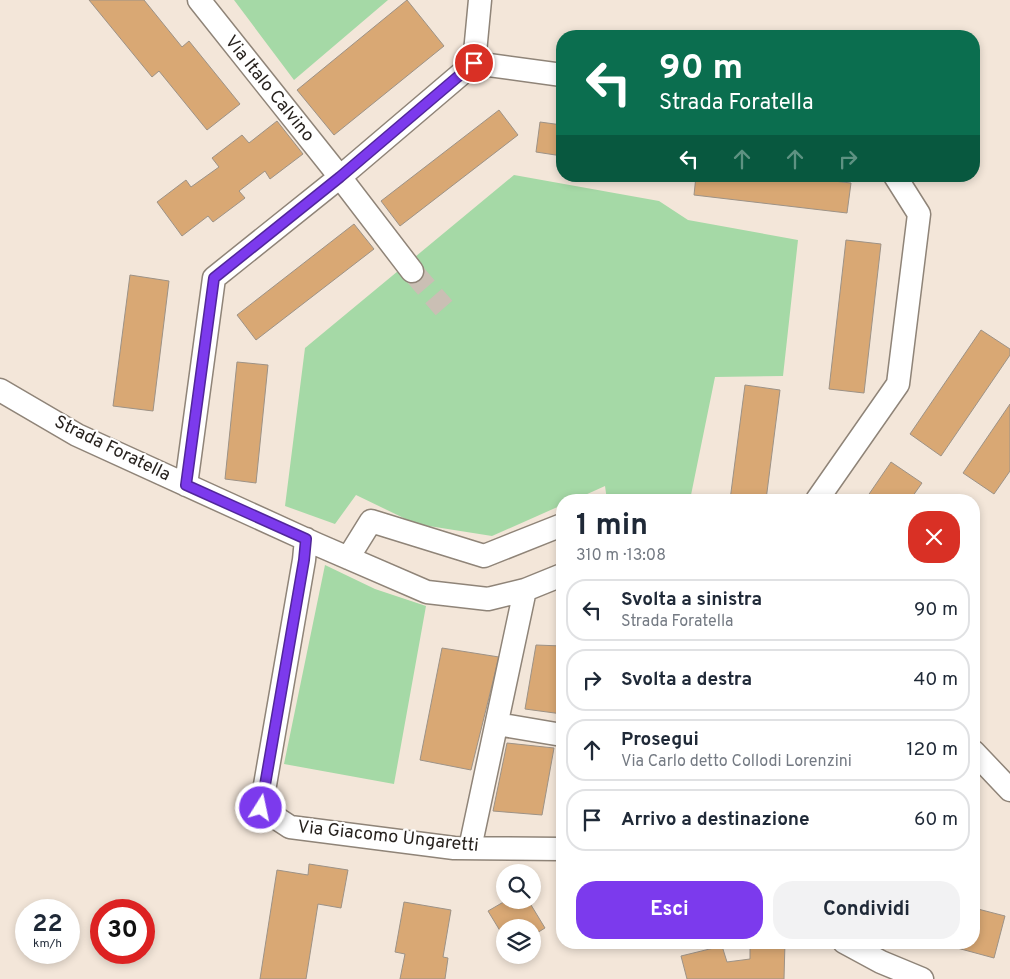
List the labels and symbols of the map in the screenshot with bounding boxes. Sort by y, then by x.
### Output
street label: Via Italo Calvino [219,31,319,147]
pin [453,42,495,84]
street label: Strada Foratella [50,411,174,487]
position arrow [234,781,286,833]
street label: Via Giacomo Ungaretti [296,816,480,858]
speed limit sign: 30 [90,899,155,964]

